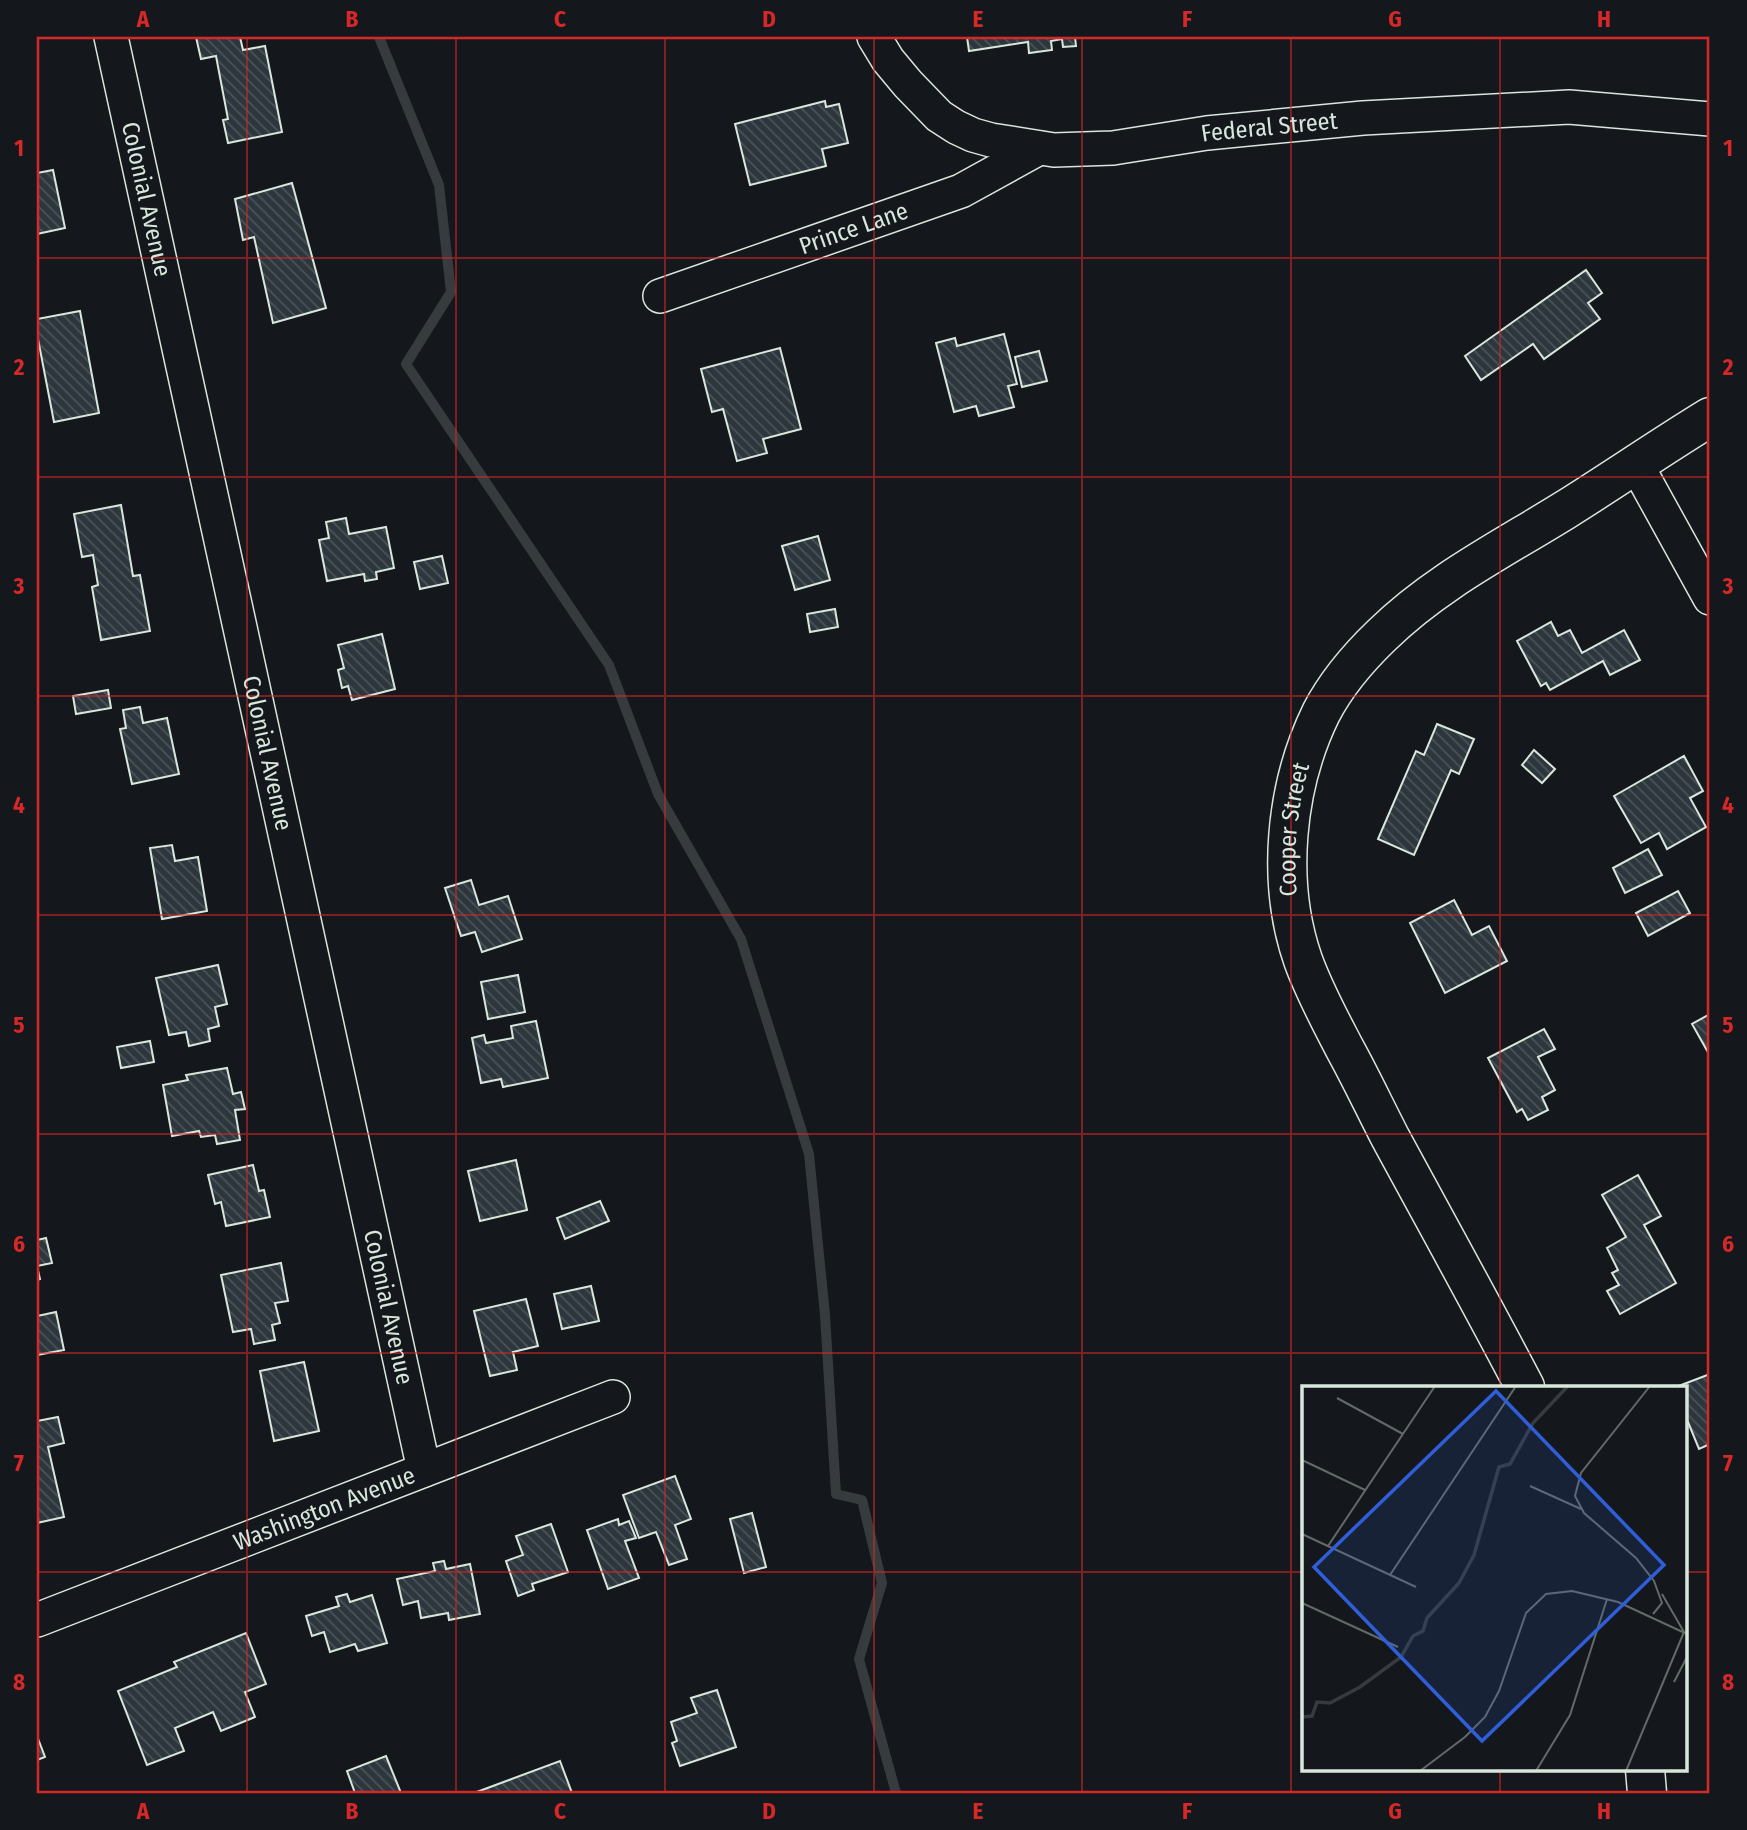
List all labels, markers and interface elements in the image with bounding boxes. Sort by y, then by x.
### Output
text: A [136,5,150,33]
text: B [346,5,359,33]
text: C [554,5,566,33]
text: D [762,5,776,33]
text: E [973,5,984,33]
text: F [1182,5,1192,33]
text: G [1388,5,1402,33]
text: H [1597,5,1611,33]
street label: Federal Street [1199,107,1339,148]
street label: Colonial Avenue [116,119,177,279]
text: 1 [14,134,24,162]
text: 1 [1723,134,1733,162]
street label: Prince Lane [795,197,912,260]
text: 2 [13,353,25,381]
text: 2 [1722,353,1734,381]
text: 3 [13,572,25,600]
text: 3 [1722,572,1734,600]
street label: Colonial Avenue [237,673,298,833]
street label: Cooper Street [1273,759,1315,898]
text: 4 [13,791,25,819]
text: 4 [1722,791,1734,819]
text: 5 [13,1011,25,1039]
text: 5 [1722,1011,1734,1039]
street label: Colonial Avenue [358,1227,419,1387]
text: 6 [13,1230,25,1258]
text: 6 [1722,1230,1734,1258]
inset map [1302,1386,1688,1770]
text: 7 [14,1449,24,1477]
text: 7 [1723,1449,1733,1477]
street label: Washington Avenue [229,1461,419,1557]
text: 8 [13,1668,25,1696]
text: 8 [1722,1668,1734,1696]
text: A [136,1797,150,1825]
text: B [346,1797,359,1825]
text: C [554,1797,566,1825]
text: D [762,1797,776,1825]
text: E [973,1797,984,1825]
text: F [1182,1797,1192,1825]
text: G [1388,1797,1402,1825]
text: H [1597,1797,1611,1825]

